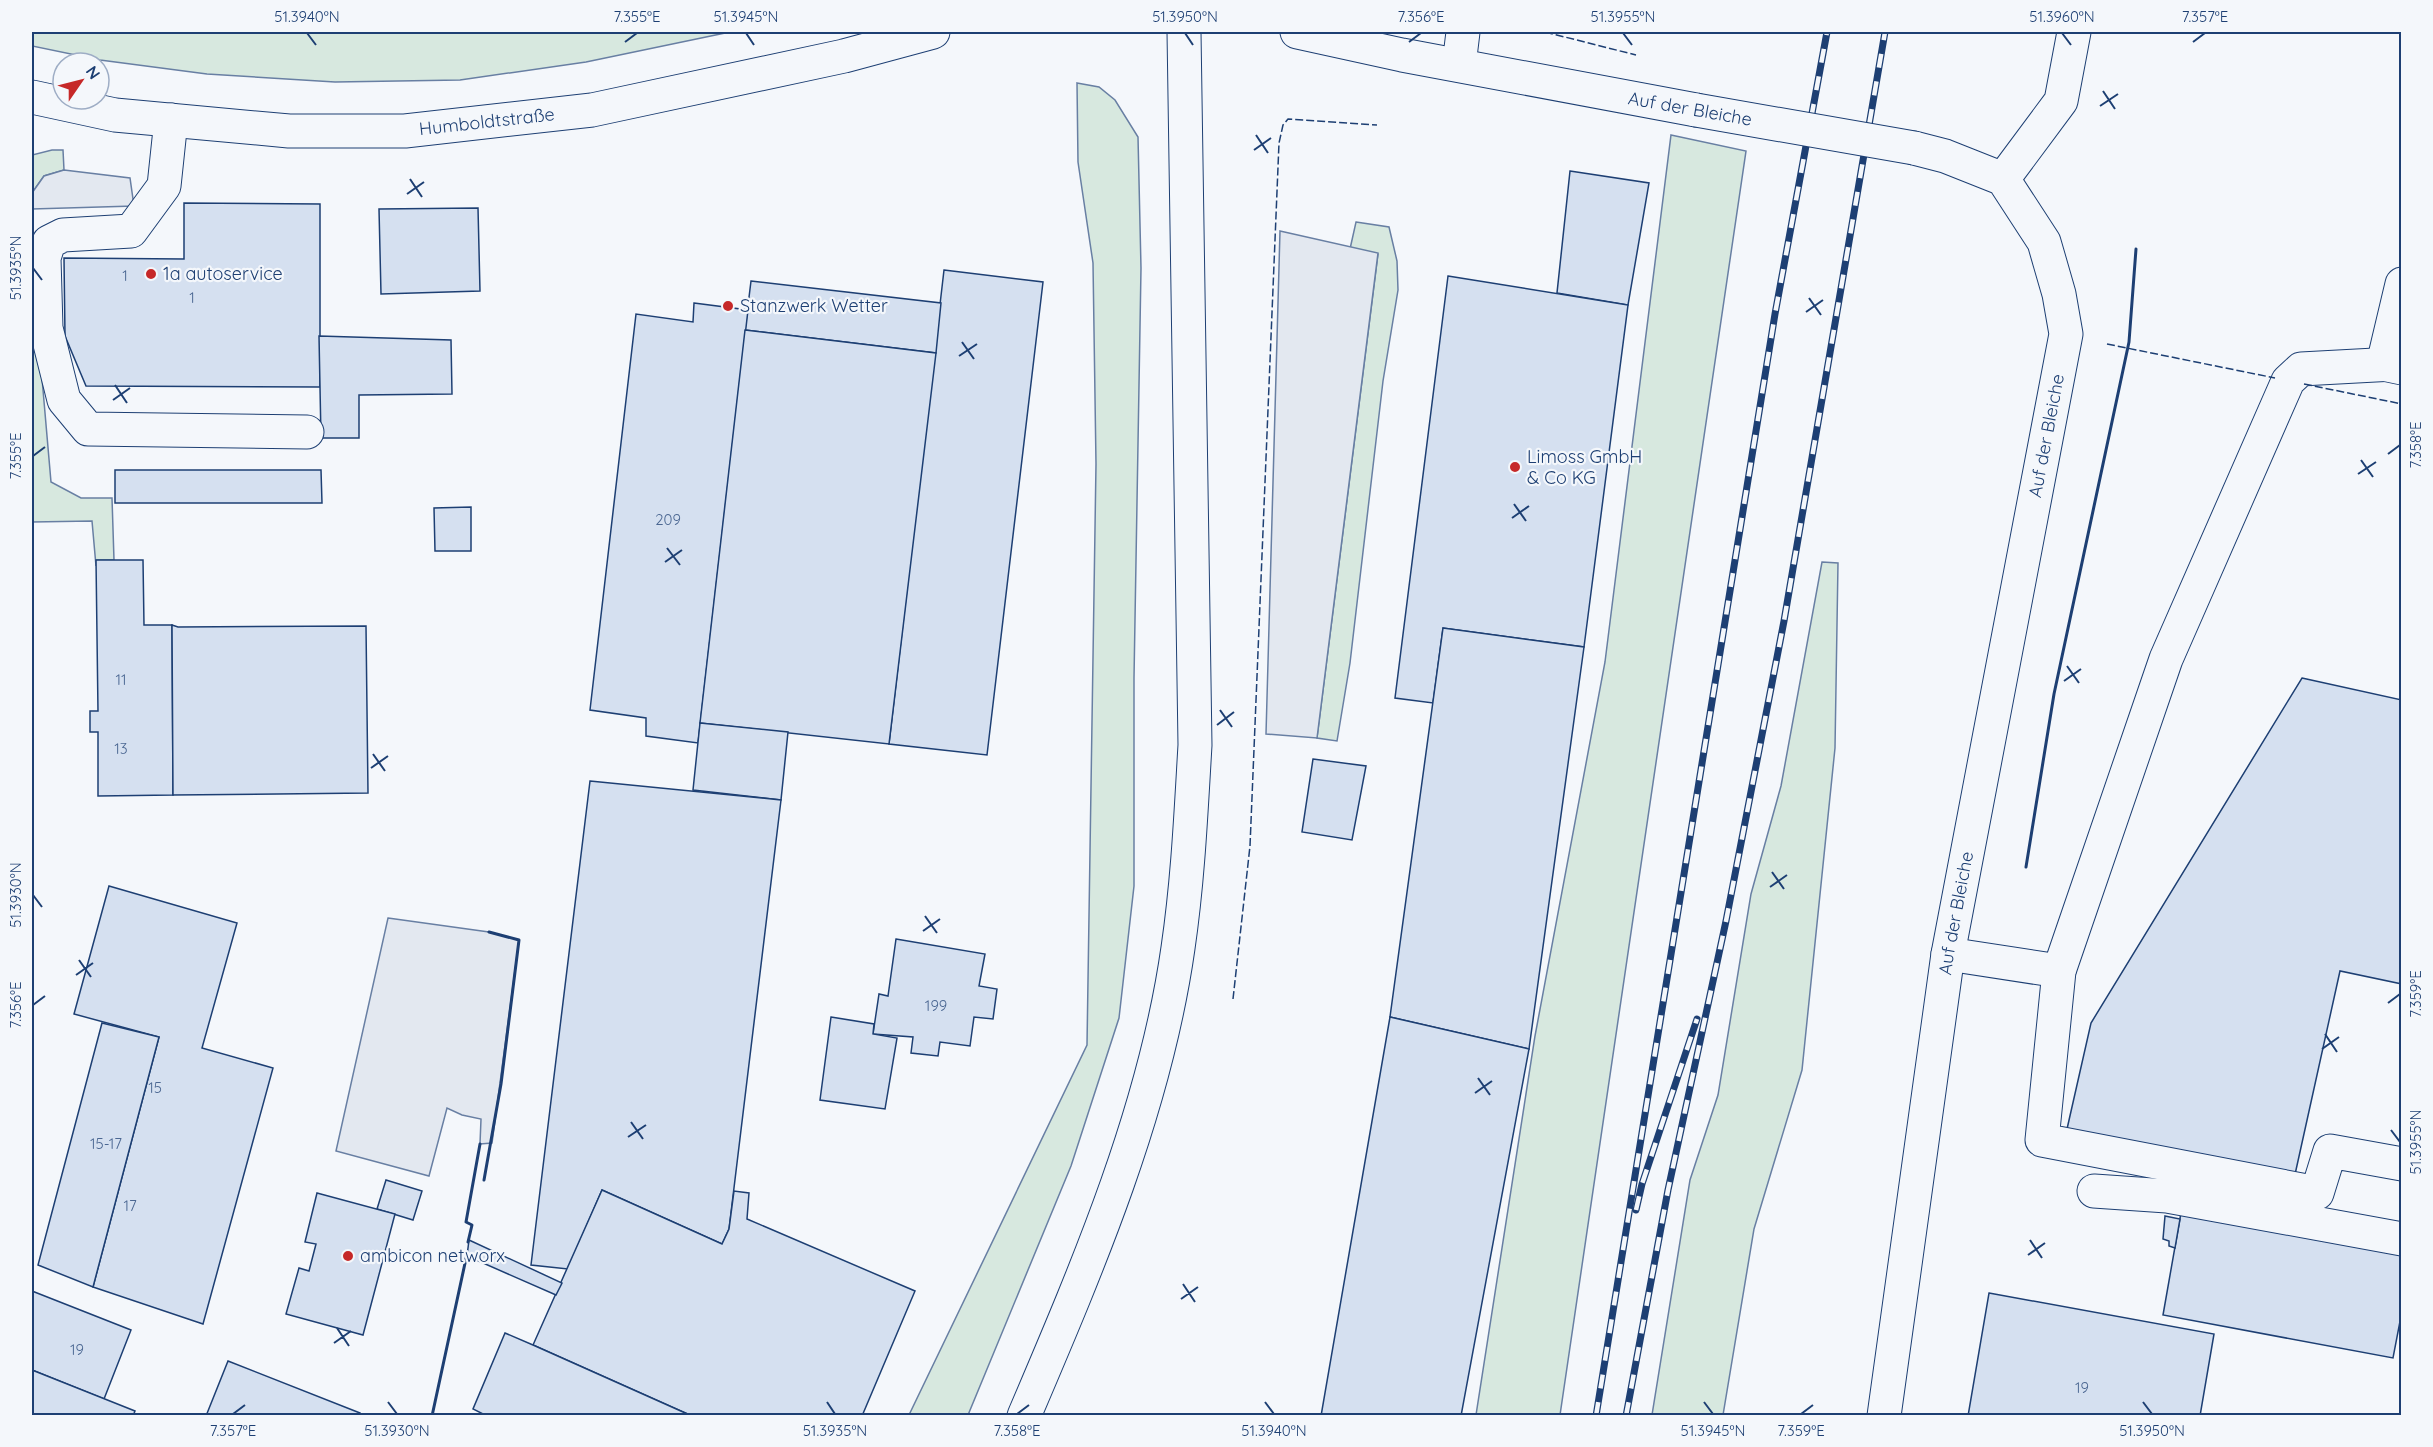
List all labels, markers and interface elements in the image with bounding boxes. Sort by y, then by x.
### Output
text: 51.3940°N [274,7,340,26]
text: 7.355°E [613,7,661,26]
text: 51.3945°N [714,7,778,26]
text: 51.3950°N [1152,7,1218,26]
text: 7.356°E [1397,7,1445,26]
text: 51.3955°N [1591,7,1655,26]
text: 51.3960°N [2029,7,2095,26]
text: 7.357°E [2182,7,2228,26]
north arrow [51,51,111,111]
text: N [82,62,105,83]
street label: Auf der Bleiche [1626,86,1754,131]
street label: Humboldtstraße [418,102,556,140]
text: 51.3935°N [6,236,25,300]
place label: 1a autoservice [163,262,283,285]
house number: 1 [122,266,128,285]
marker: 1a autoservice [144,267,158,281]
house number: 1 [189,288,195,307]
place label: Stanzwerk Wetter [740,294,888,317]
marker: Stanzwerk Wetter [721,299,735,313]
street label: Auf der Bleiche [2023,372,2069,499]
text: 7.358°E [2406,421,2425,469]
text: 7.355°E [6,432,25,480]
place label: Limoss GmbH & Co KG [1527,445,1642,489]
marker: Limoss GmbH & Co KG [1508,460,1522,474]
house number: 209 [655,510,681,529]
house number: 11 [115,670,127,689]
house number: 13 [114,739,128,758]
street label: Auf der Bleiche [1933,849,1978,976]
text: 51.3930°N [6,862,25,928]
text: 7.359°E [2406,970,2425,1018]
text: 7.356°E [6,981,25,1029]
house number: 199 [925,996,947,1015]
house number: 15 [148,1078,162,1097]
text: 51.3955°N [2406,1110,2425,1174]
house number: 15-17 [90,1134,122,1153]
house number: 17 [123,1196,137,1215]
place label: ambicon networx [360,1244,505,1267]
marker: ambicon networx [341,1249,355,1263]
house number: 19 [70,1340,84,1359]
house number: 19 [2075,1378,2089,1397]
text: 7.357°E [210,1421,256,1440]
text: 51.3930°N [364,1421,430,1440]
text: 51.3935°N [803,1421,867,1440]
text: 7.358°E [993,1421,1041,1440]
text: 51.3940°N [1241,1421,1307,1440]
text: 51.3945°N [1681,1421,1745,1440]
text: 7.359°E [1777,1421,1825,1440]
text: 51.3950°N [2119,1421,2185,1440]

